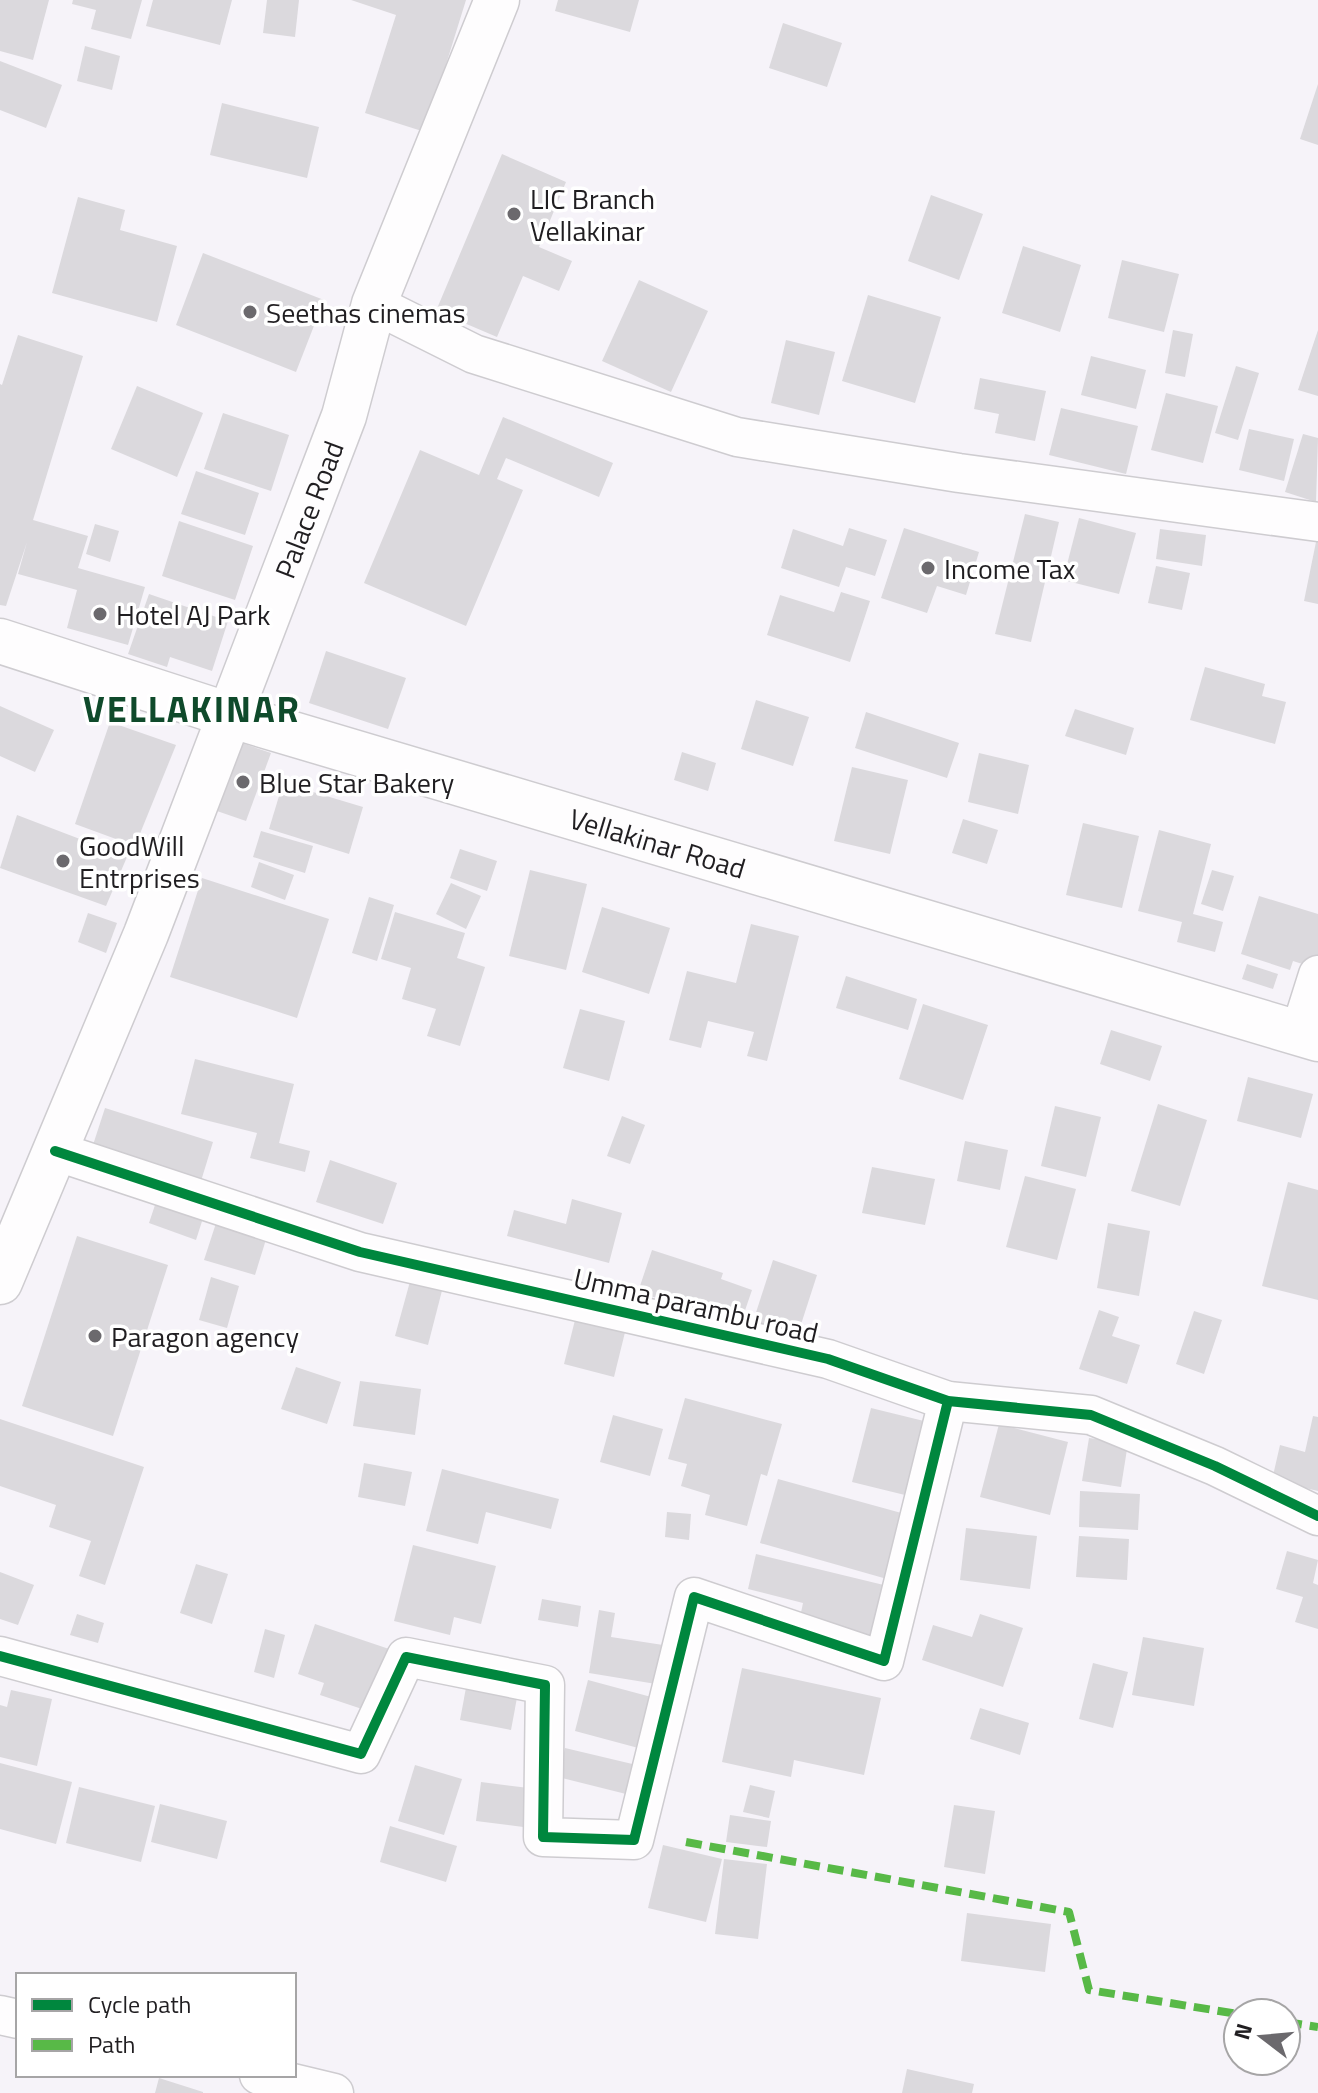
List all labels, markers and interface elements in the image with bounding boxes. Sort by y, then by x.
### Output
place label: LIC Branch Vellakinar [530,177,655,252]
marker: LIC Branch Vellakinar [505,205,523,223]
place label: Seethas cinemas [266,291,465,334]
marker: Seethas cinemas [241,303,259,321]
street label: Palace Road [263,434,354,584]
place label: Income Tax [944,547,1076,590]
marker: Income Tax [919,559,937,577]
place label: Hotel AJ Park [116,593,270,636]
marker: Hotel AJ Park [91,605,109,623]
district label: VELLAKINAR [83,681,301,736]
place label: Blue Star Bakery [259,761,454,804]
marker: Blue Star Bakery [234,773,252,791]
street label: Vellakinar Road [565,796,751,889]
place label: GoodWill Entrprises [79,824,200,899]
marker: GoodWill Entrprises [54,852,72,870]
street label: Umma parambu road [569,1256,823,1354]
place label: Paragon agency [111,1315,299,1358]
marker: Paragon agency [86,1327,104,1345]
legend [16,1973,296,2077]
text: Cycle path [88,1986,191,2022]
north arrow [1222,1997,1302,2077]
text: N [1224,2019,1261,2044]
text: Path [88,2026,135,2062]

